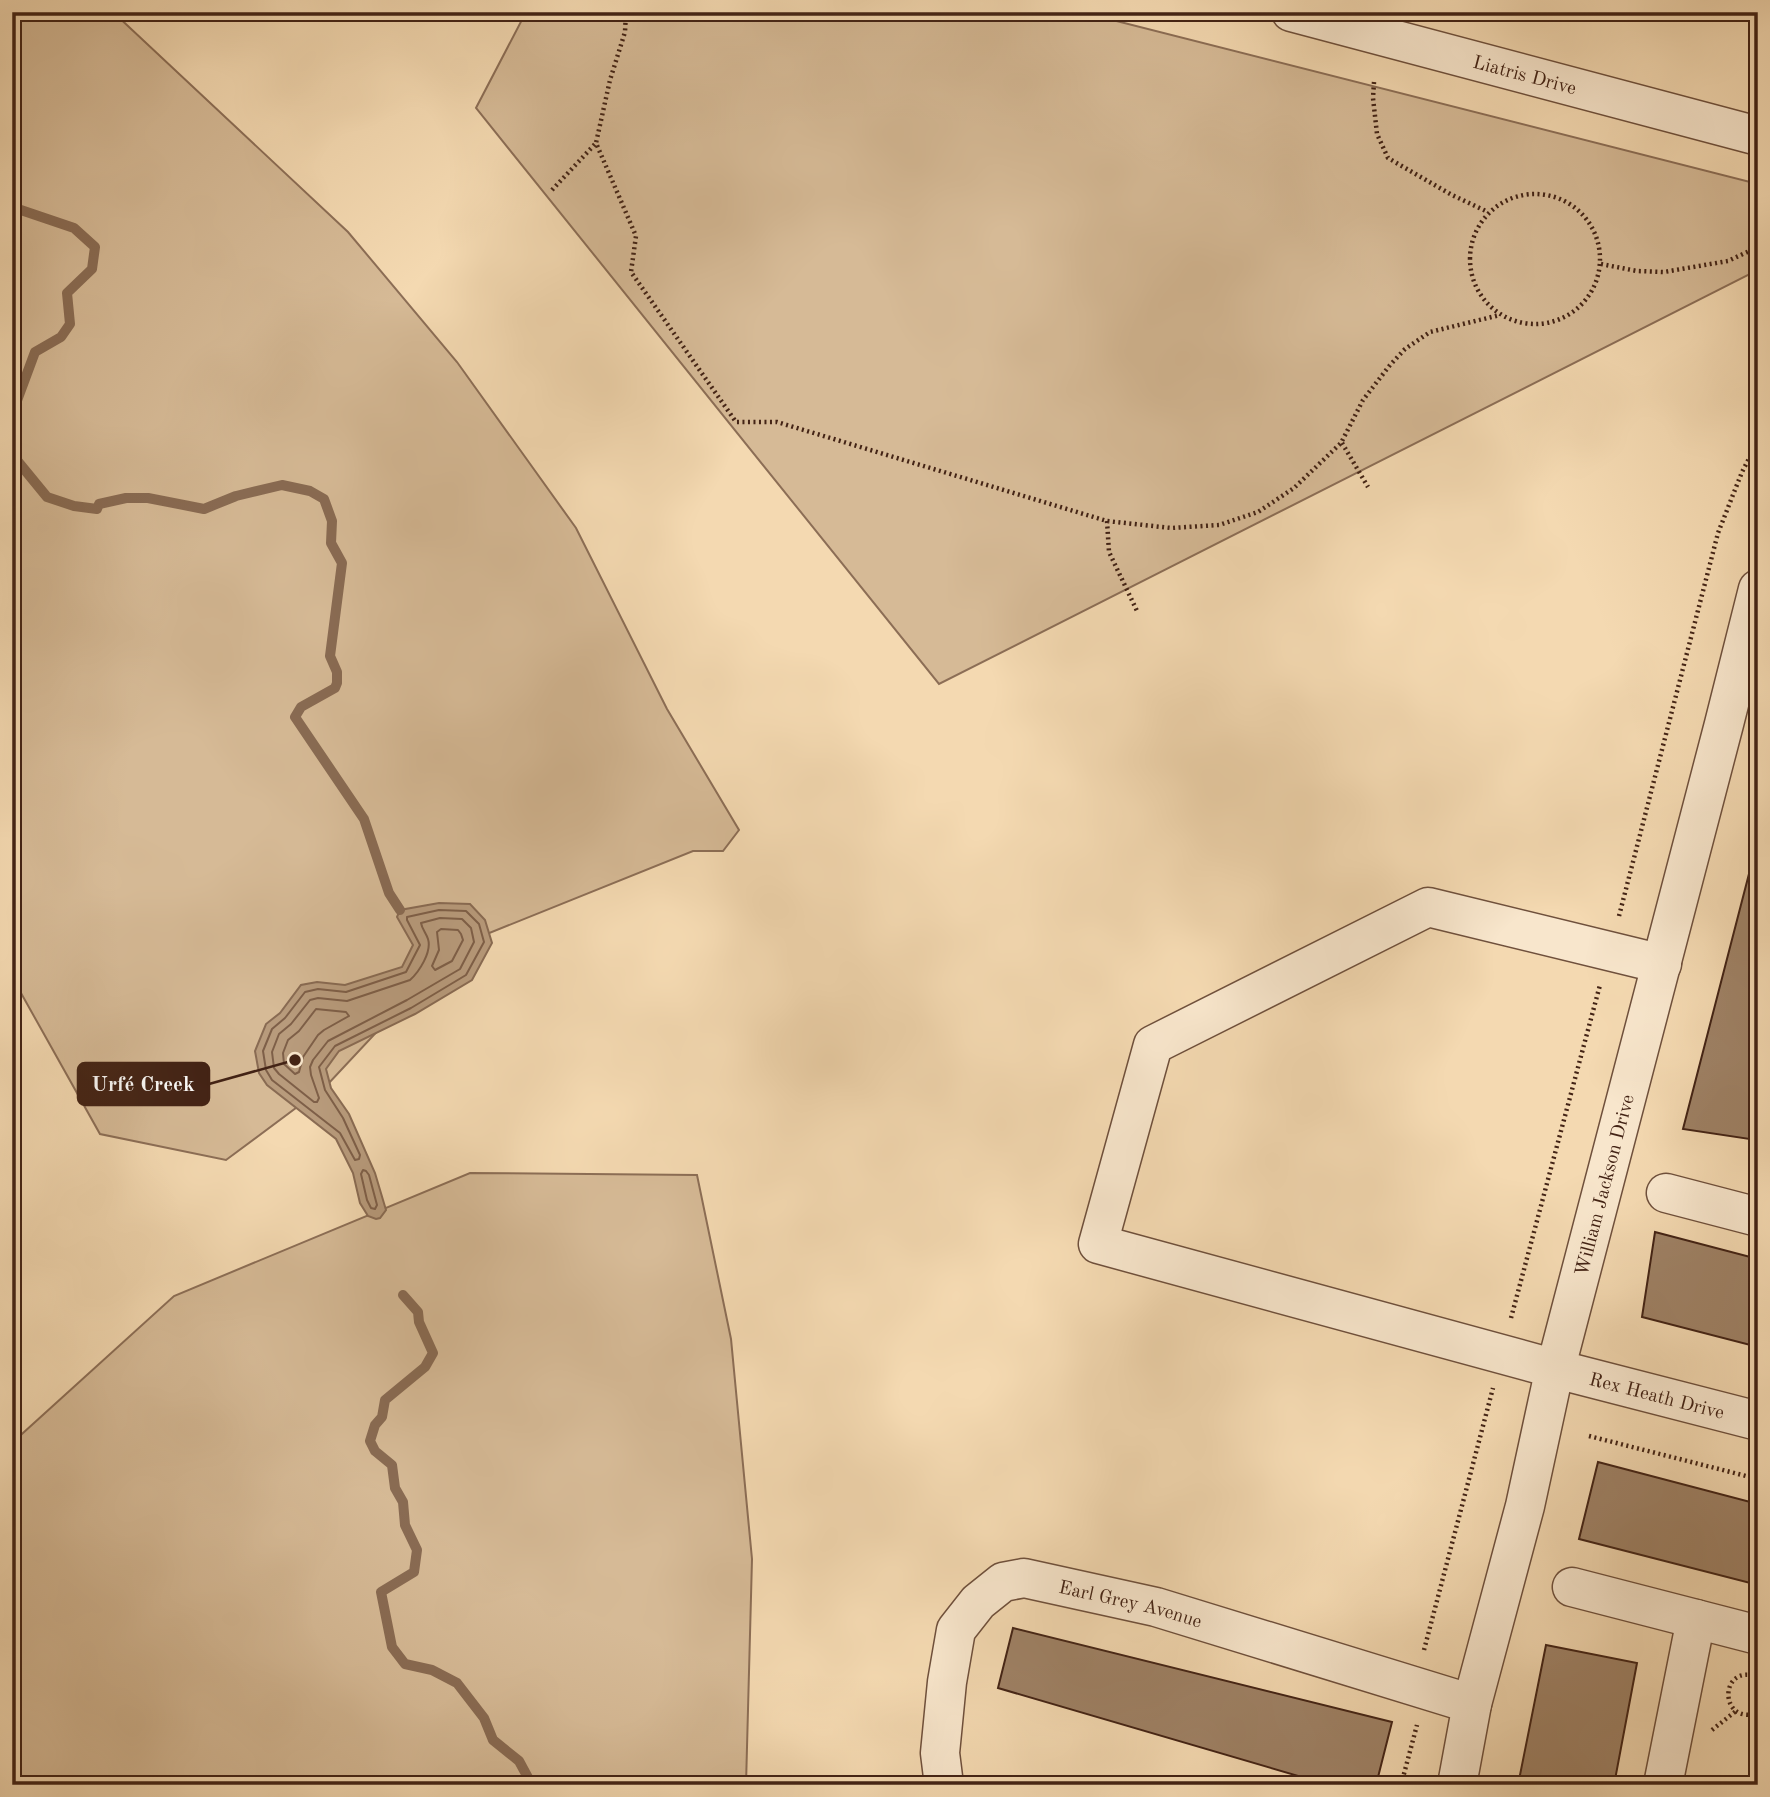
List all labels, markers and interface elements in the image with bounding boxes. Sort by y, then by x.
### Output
street label: Liatris Drive [1471,54,1578,99]
callout: Urfé Creek [78,1063,209,1105]
text: Urfé Creek [91,1075,195,1096]
street label: William Jackson Drive [1573,1093,1639,1278]
street label: Rex Heath Drive [1587,1371,1726,1424]
street label: Earl Grey Avenue [1057,1579,1204,1633]

